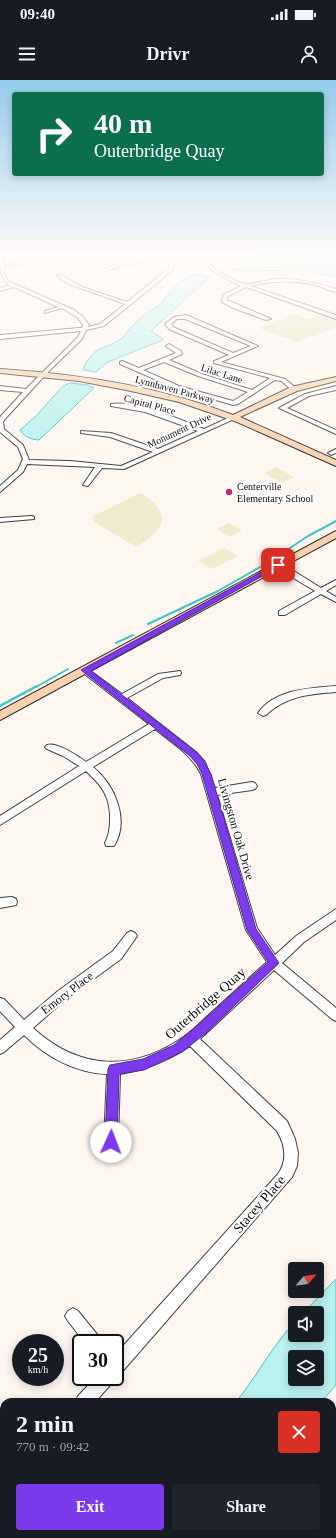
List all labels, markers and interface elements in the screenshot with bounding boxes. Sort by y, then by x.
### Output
text: 09:40 [20,6,55,22]
icon: menu [16,43,38,65]
icon: person [298,43,320,65]
text: Drivr [147,44,189,64]
icon: right [28,108,80,160]
text: 40 m [94,108,152,139]
text: Outerbridge Quay [94,141,224,161]
street label: Lilac Lane [200,362,245,386]
street label: Lynnhaven Parkway [134,374,216,405]
street label: Capital Place [123,392,177,417]
street label: Monument Drive [146,411,213,450]
place label: Centerville Elementary School [237,481,314,504]
marker: Centerville Elementary School [224,487,234,497]
pin [261,548,295,582]
icon: arrive [267,554,289,576]
street label: Livingston Oak Drive [215,776,257,882]
street label: Outerbridge Quay [162,964,249,1042]
street label: Emory Place [38,969,96,1017]
position arrow [90,1121,132,1163]
street label: Stacey Place [230,1173,288,1236]
north arrow [288,1262,324,1298]
map controls [288,1262,324,1386]
button: sound [288,1306,324,1342]
speed limit sign: 30 [72,1334,124,1386]
text: 25 [28,1344,48,1366]
button: layers [288,1350,324,1386]
text: km/h [28,1364,48,1375]
text: 2 min [16,1411,74,1437]
button: close [278,1411,320,1453]
text: 770 m · 09:42 [16,1439,89,1454]
button: Exit [16,1484,164,1530]
button: Share [172,1484,320,1530]

